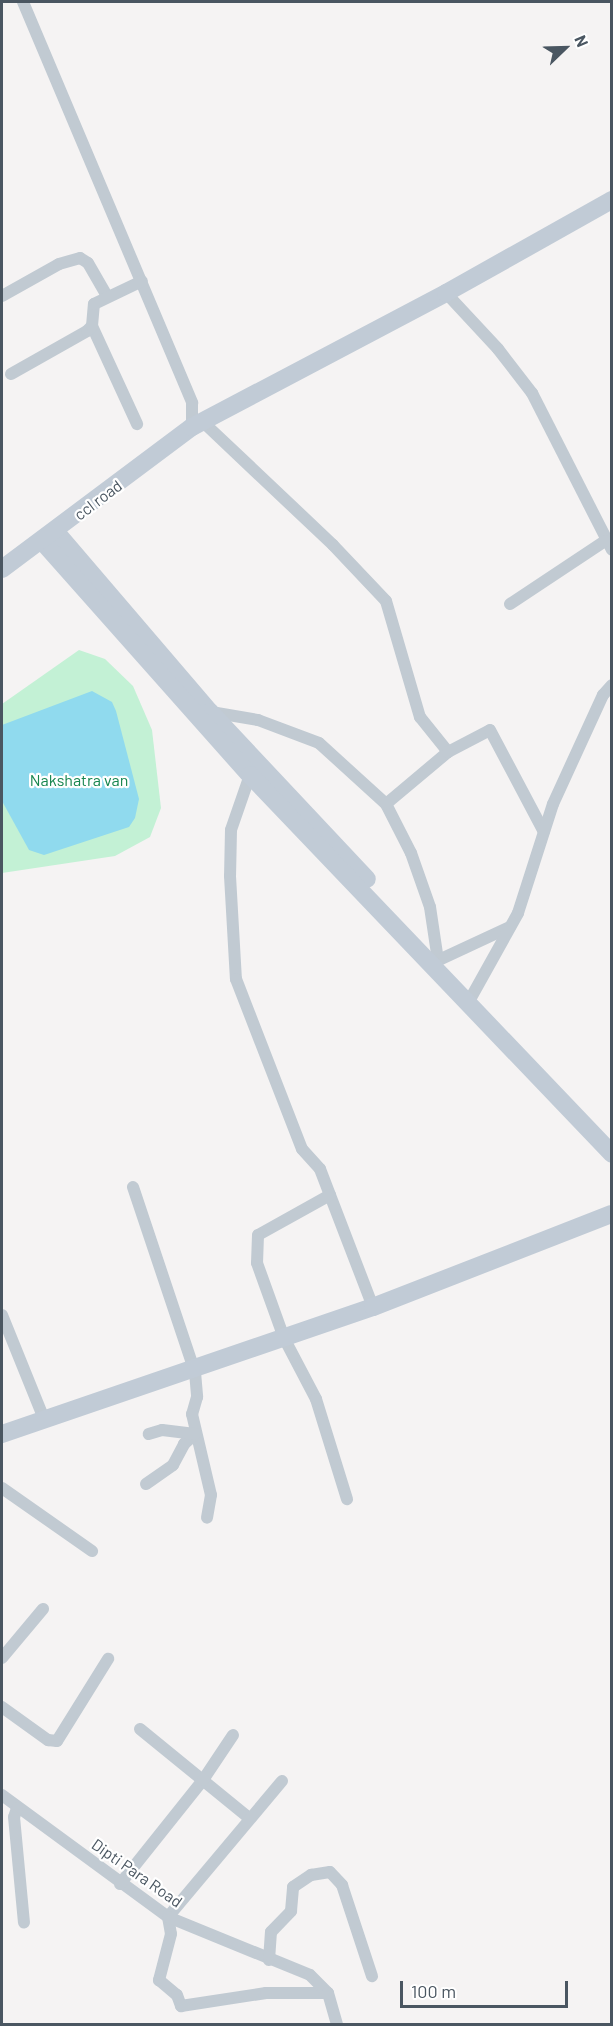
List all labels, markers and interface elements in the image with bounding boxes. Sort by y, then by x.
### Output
north arrow [535,18,595,78]
text: N [571,32,593,49]
street label: ccl road [70,476,126,524]
park label: Nakshatra van [30,770,128,790]
street label: Dipti Para Road [88,1835,186,1911]
scale bar [403,1969,571,2007]
text: 100 m [411,1980,456,2002]

